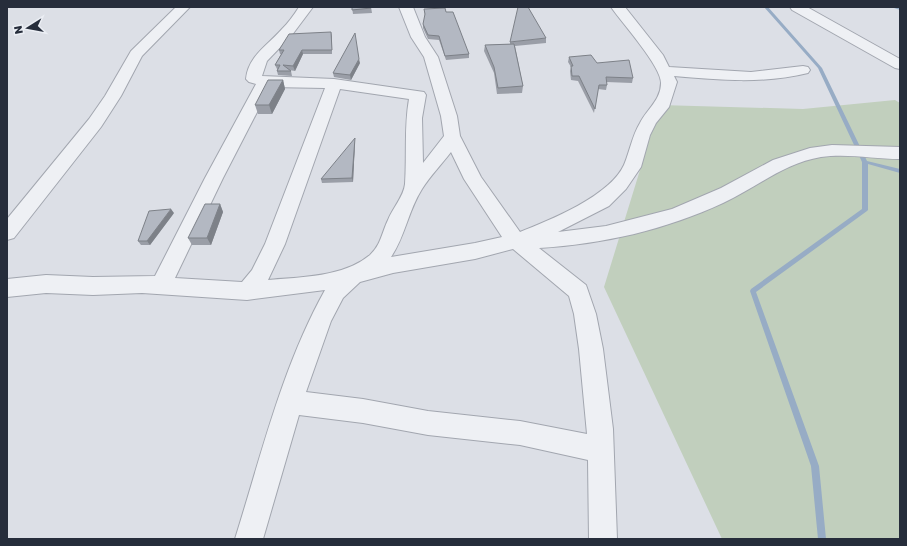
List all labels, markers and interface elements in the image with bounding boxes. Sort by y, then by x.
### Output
north arrow [8,8,48,48]
text: N [11,25,25,35]

